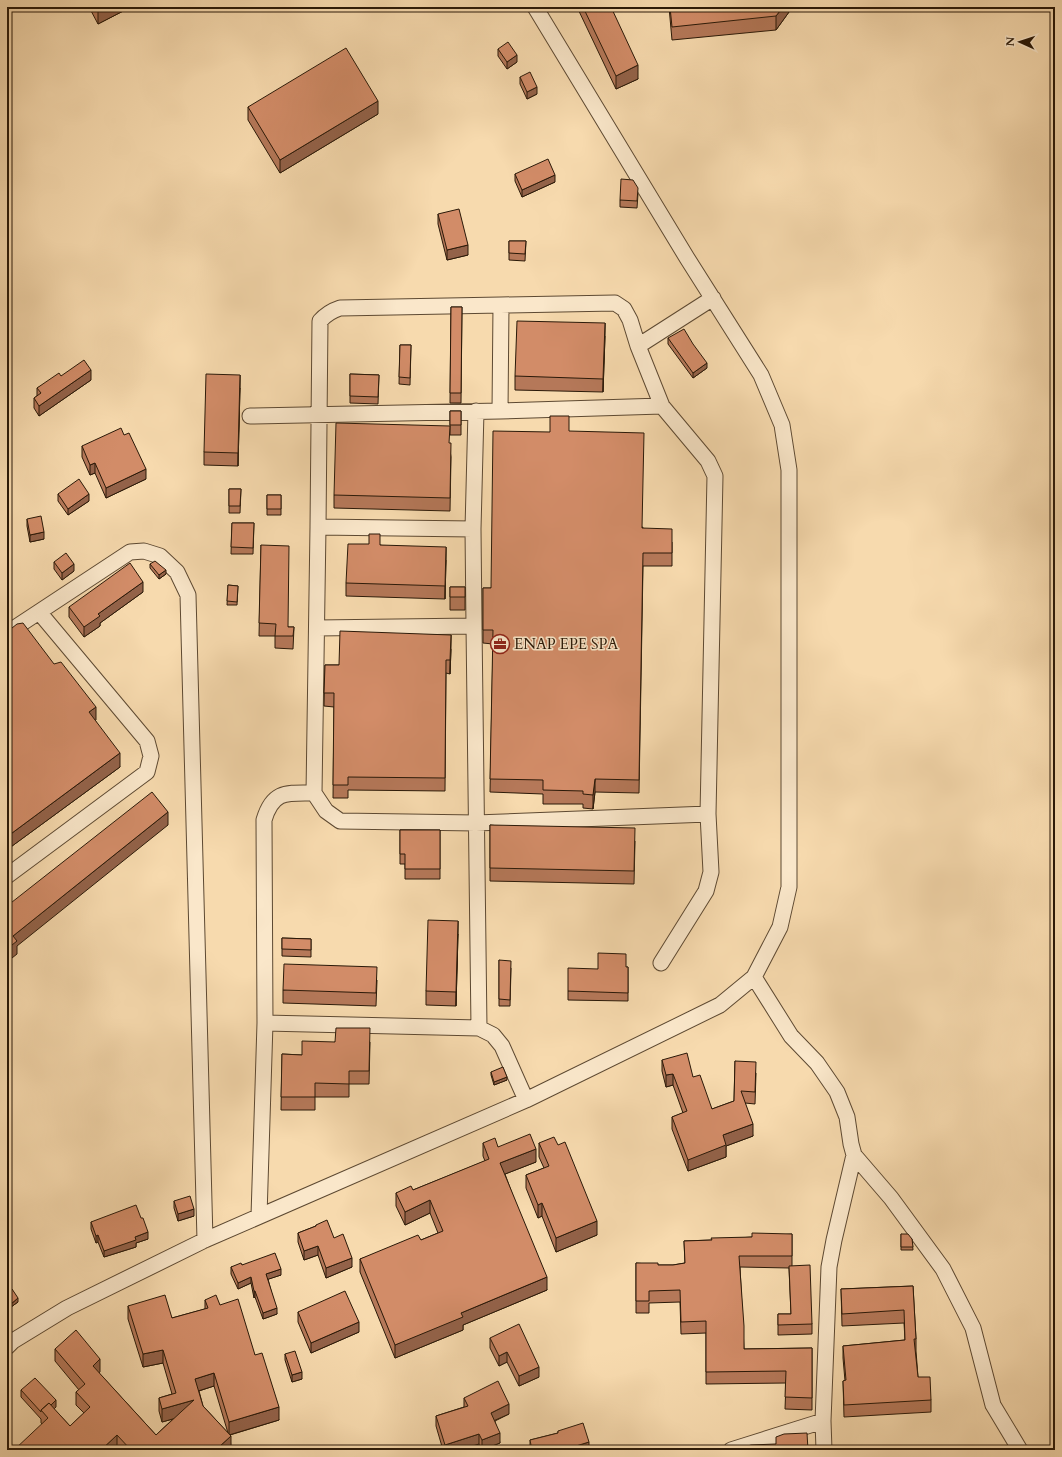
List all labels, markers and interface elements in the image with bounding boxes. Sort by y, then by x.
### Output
north arrow [1000,22,1040,62]
text: N [1003,36,1018,47]
office icon: ENAP EPE SPA [489,633,511,655]
place label: ENAP EPE SPA [514,634,618,654]

